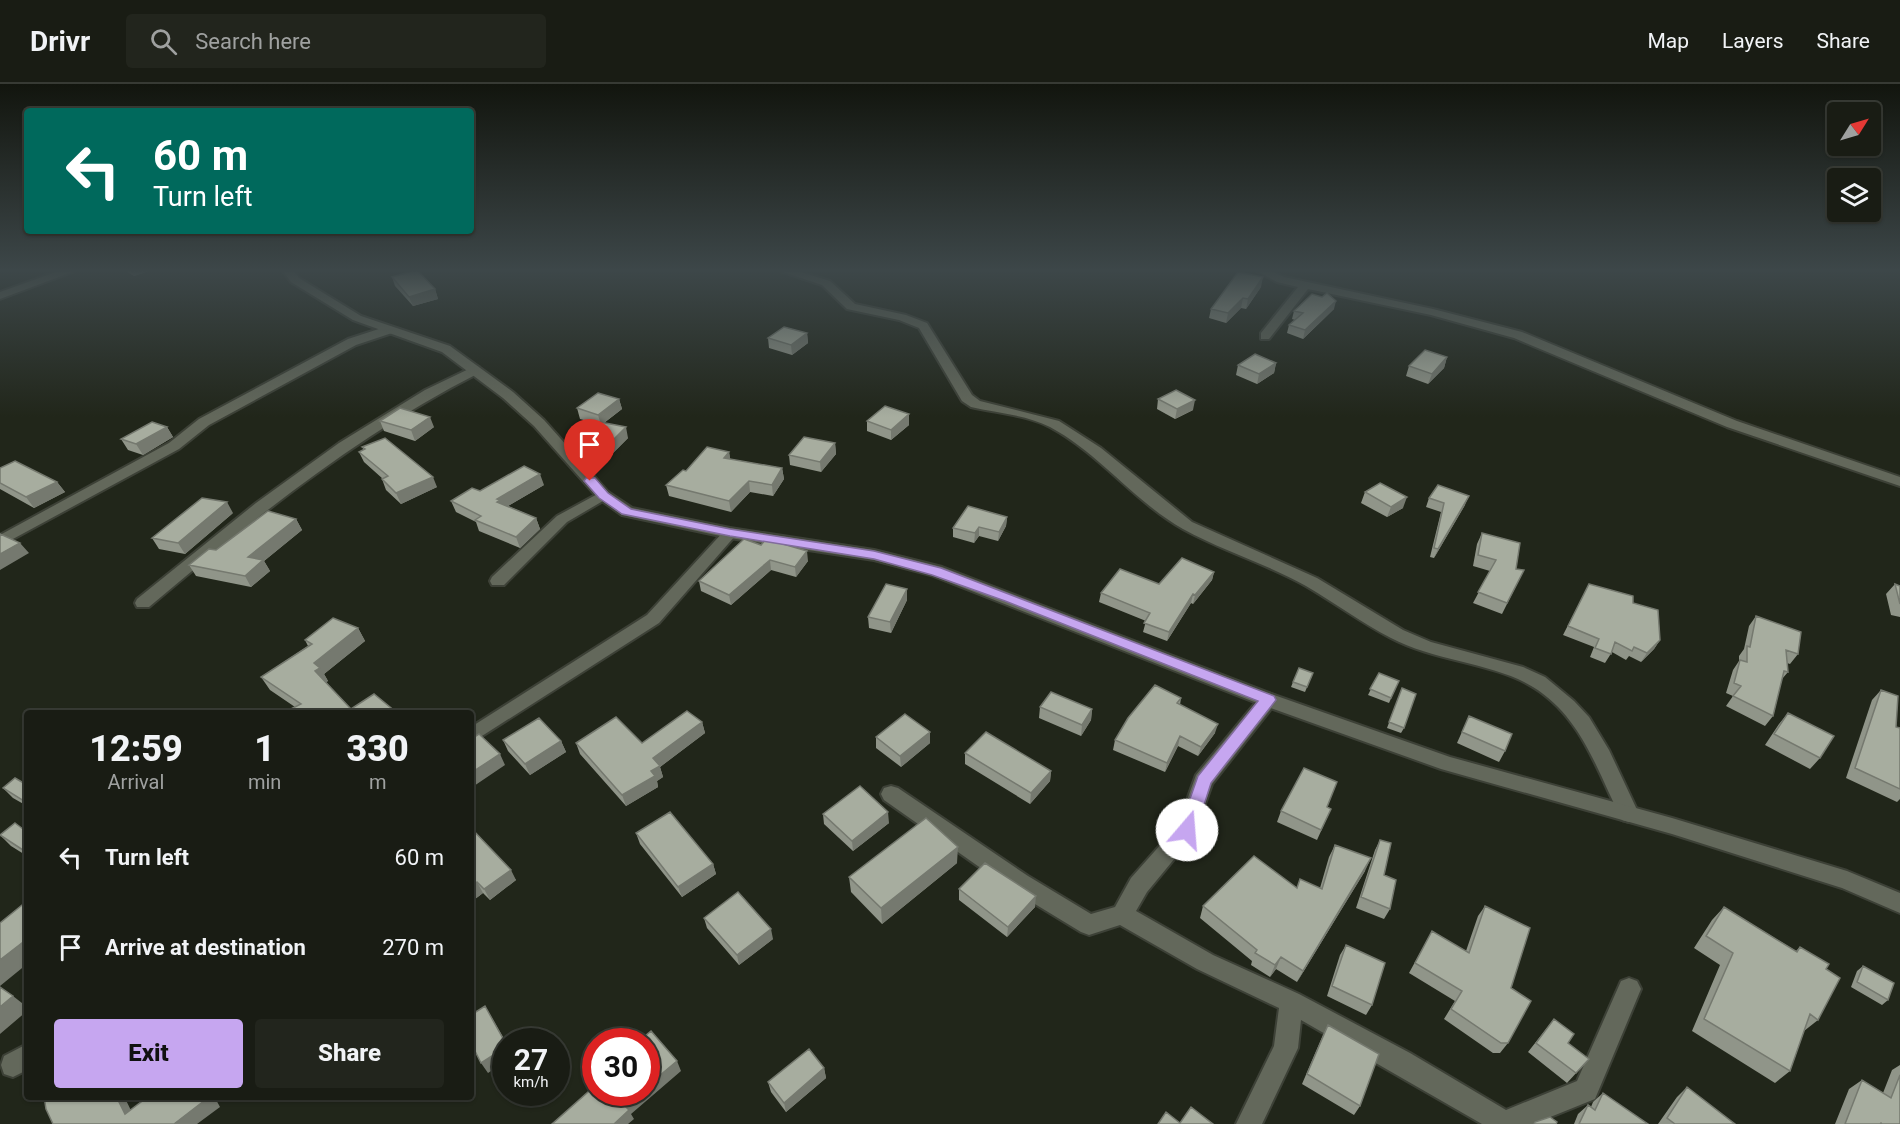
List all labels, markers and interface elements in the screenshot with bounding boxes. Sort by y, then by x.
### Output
search box [126,14,546,68]
text: Drivr [30,25,90,58]
icon: search [147,25,180,58]
text: Search here [195,29,311,54]
text: Map [1647,29,1689,53]
text: Layers [1722,29,1783,53]
text: Share [1816,29,1870,53]
north arrow [1827,102,1881,156]
map controls [1827,102,1881,222]
text: 60 m [153,131,248,180]
icon: left [54,132,132,210]
button: layers [1827,168,1881,222]
text: Turn left [153,181,253,213]
pin [564,419,615,481]
icon: arrive [573,428,606,461]
text: 12:59 [89,728,183,770]
text: 1 [254,728,275,770]
text: 330 [347,728,409,770]
text: Arrival [108,770,164,794]
text: min [248,770,281,794]
text: m [369,770,386,794]
position arrow [1155,798,1219,862]
icon: left [54,841,87,874]
text: Turn left [105,845,189,870]
text: 60 m [395,845,444,870]
icon: arrive [54,931,87,964]
text: Arrive at destination [105,935,306,960]
text: 270 m [382,935,444,960]
button: Exit [54,1019,243,1088]
button: Share [255,1019,444,1088]
speed limit sign: 30 [582,1028,660,1106]
text: 27 [514,1042,548,1077]
text: km/h [513,1073,549,1091]

